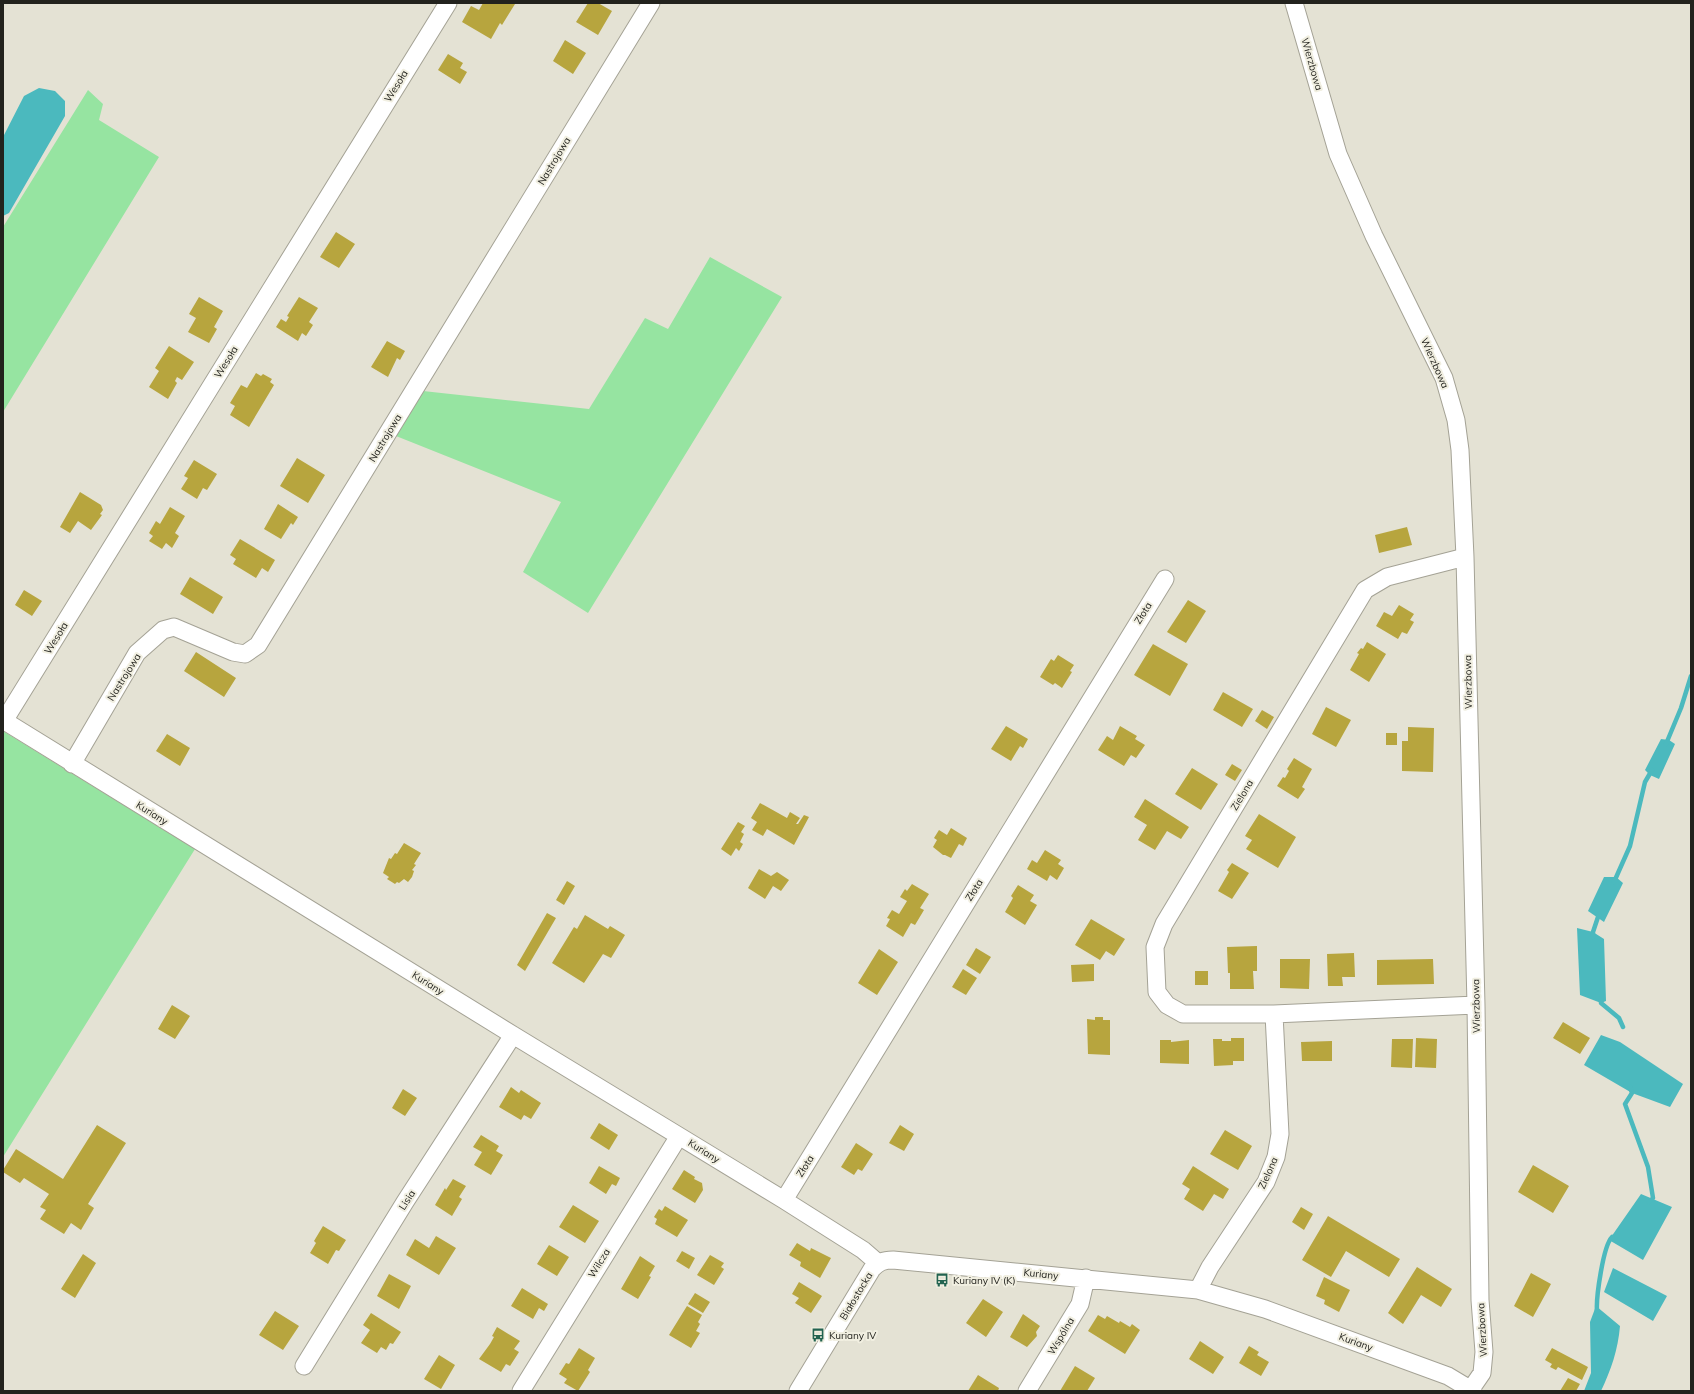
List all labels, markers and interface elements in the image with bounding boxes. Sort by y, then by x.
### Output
street label: Wierzbowa [1298,36,1326,92]
street label: Wesoła [381,68,411,104]
street label: Nastrojowa [535,135,573,187]
street label: Wierzbowa [1418,336,1452,390]
street label: Wesoła [211,344,241,380]
street label: Nastrojowa [366,412,404,464]
street label: Złota [1131,600,1155,626]
street label: Wesoła [41,620,71,656]
street label: Nastrojowa [104,651,144,703]
street label: Wierzbowa [1461,655,1475,709]
street label: Zielona [1228,777,1256,813]
street label: Kuriany [134,798,171,828]
street label: Złota [962,877,986,903]
street label: Kuriany [410,968,447,998]
street label: Wierzbowa [1469,979,1483,1033]
street label: Kuriany [686,1136,723,1166]
street label: Złota [793,1153,817,1179]
street label: Zielona [1255,1155,1281,1191]
street label: Lisia [396,1188,418,1212]
street label: Wilcza [585,1246,613,1280]
street label: Kuriany [1023,1266,1060,1282]
street label: Białostocka [837,1270,875,1322]
bus stop icon: Kuriany IV (K) [934,1272,950,1288]
place label: Kuriany IV (K) [953,1274,1016,1287]
street label: Wierzbowa [1474,1303,1490,1357]
street label: Wspólna [1045,1315,1077,1357]
bus stop icon: Kuriany IV [810,1327,826,1343]
place label: Kuriany IV [829,1329,876,1342]
street label: Kuriany [1337,1330,1375,1354]

